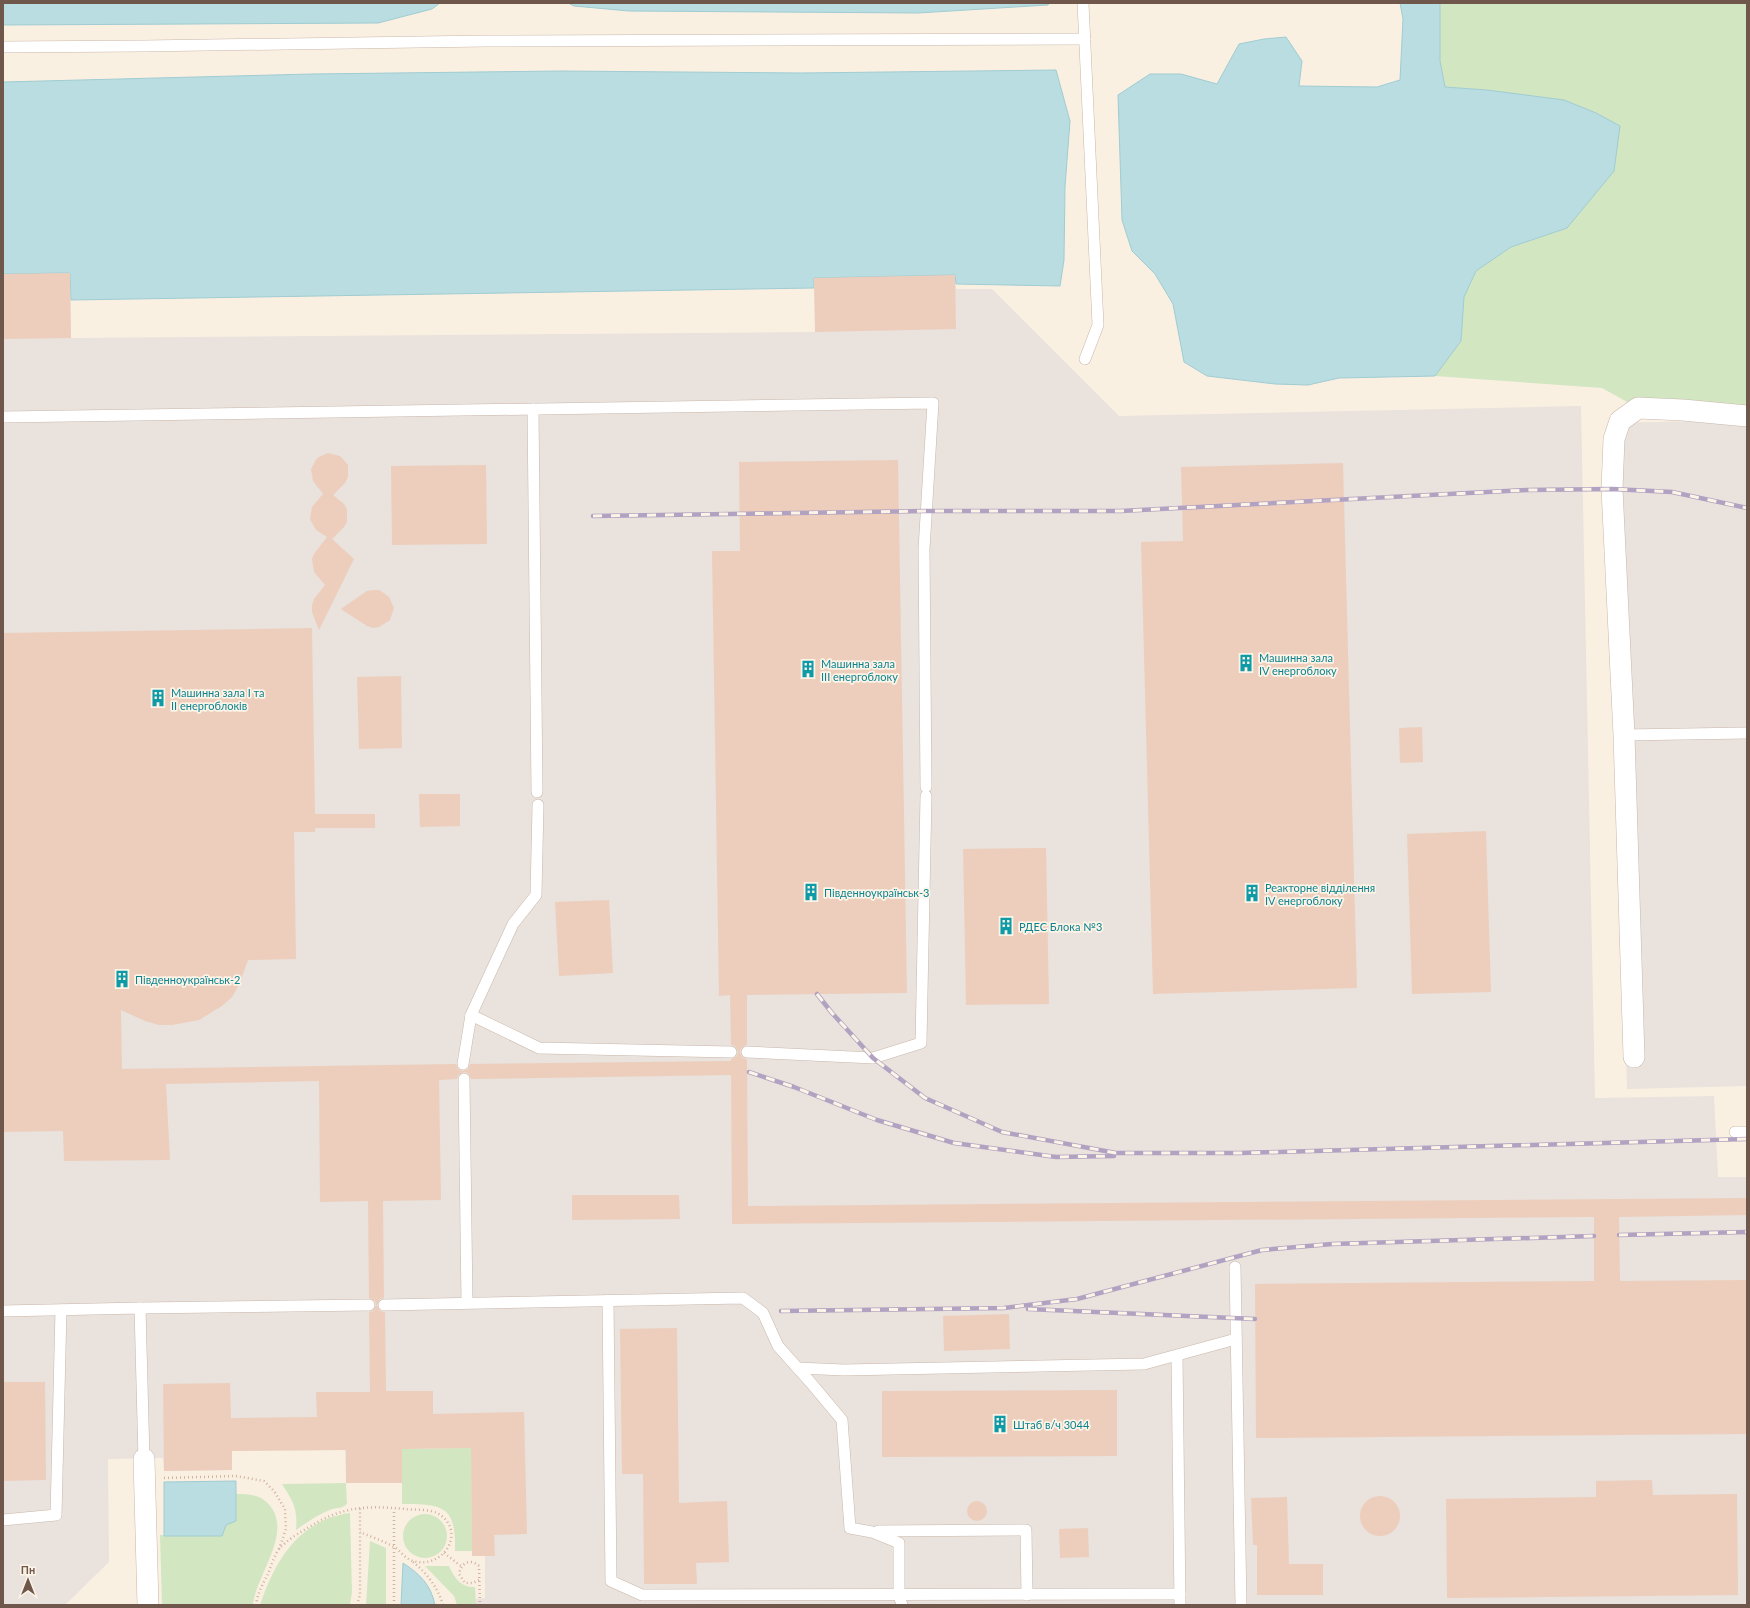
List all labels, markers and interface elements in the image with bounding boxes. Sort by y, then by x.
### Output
place label: Машинна зала IV енергоблоку [1259,651,1337,677]
building icon: Машинна зала IV енергоблоку [1236,653,1256,673]
place label: Машинна зала III енергоблоку [821,657,898,683]
building icon: Машинна зала III енергоблоку [798,659,818,679]
place label: Машинна зала I та II енергоблоків [171,686,265,712]
building icon: Машинна зала I та II енергоблоків [148,688,168,708]
place label: Реакторне відділення IV енергоблоку [1265,881,1375,907]
building icon: Південноукраїнськ-3 [801,882,821,902]
building icon: Реакторне відділення IV енергоблоку [1242,883,1262,903]
place label: Південноукраїнськ-3 [824,886,929,899]
building icon: РДЕС Блока №3 [996,916,1016,936]
place label: РДЕС Блока №3 [1019,920,1102,933]
building icon: Південноукраїнськ-2 [112,969,132,989]
place label: Південноукраїнськ-2 [135,973,240,986]
building icon: Штаб в/ч 3044 [990,1414,1010,1434]
place label: Штаб в/ч 3044 [1013,1418,1090,1431]
north arrow [8,1560,48,1600]
text: Пн [21,1563,35,1576]

